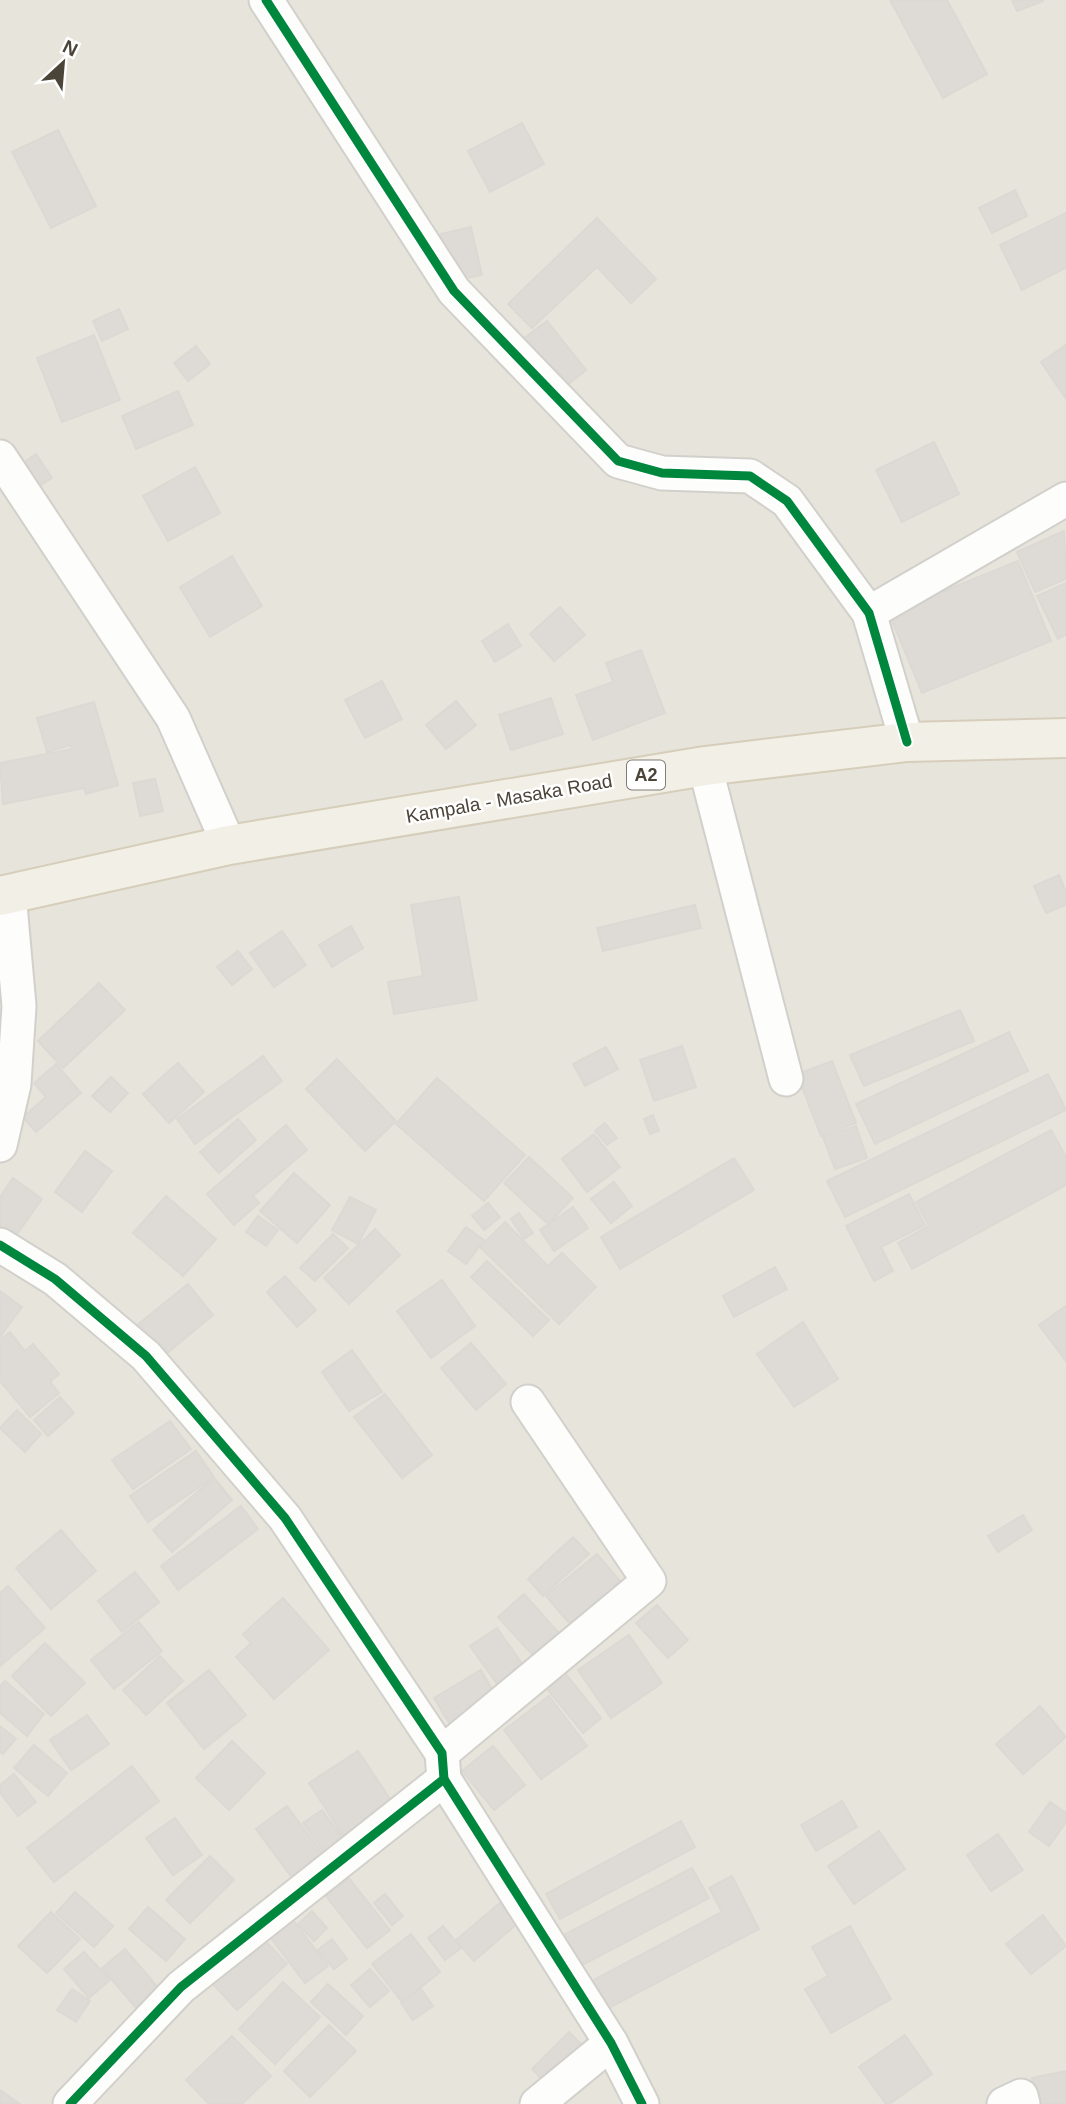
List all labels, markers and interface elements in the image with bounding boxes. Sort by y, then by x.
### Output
north arrow [28,28,98,98]
text: N [59,36,81,61]
road number: A2 [627,760,665,790]
street label: Kampala - Masaka Road [404,770,614,827]

